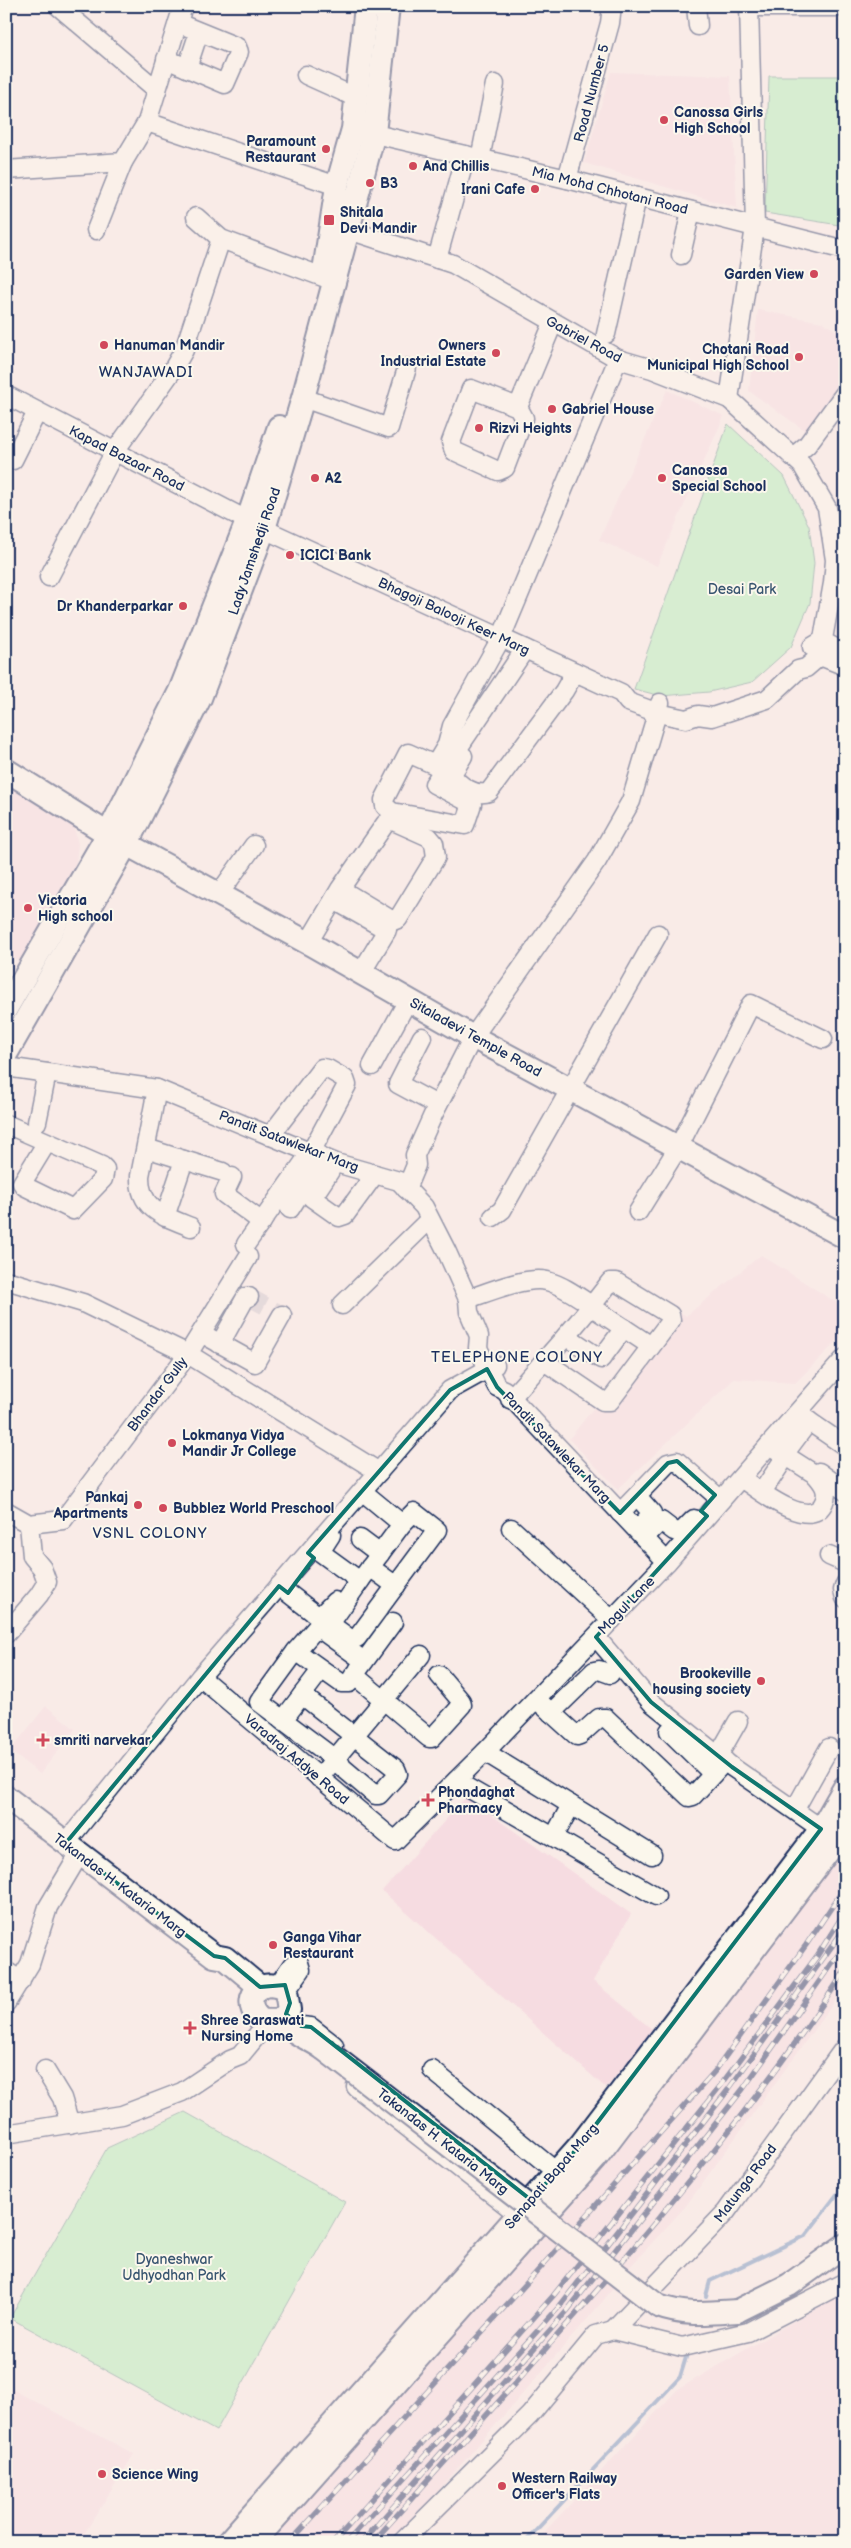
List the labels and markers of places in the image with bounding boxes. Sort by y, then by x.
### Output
place label: Canossa Girls High School [674,104,763,137]
marker: Canossa Girls High School [658,114,670,126]
place label: Paramount Restaurant [245,133,316,166]
marker: Paramount Restaurant [320,143,332,155]
place label: And Chillis [422,158,490,175]
marker: And Chillis [407,160,419,172]
place label: B3 [380,175,398,192]
marker: B3 [364,177,376,189]
place label: Irani Cafe [461,181,525,198]
marker: Irani Cafe [529,183,541,195]
place label: Shitala Devi Mandir [340,204,417,237]
marker: Shitala Devi Mandir [322,213,336,227]
place label: Garden View [724,266,805,283]
marker: Garden View [808,268,820,280]
place label: Hanuman Mandir [114,337,225,354]
place label: Owners Industrial Estate [380,337,486,370]
marker: Hanuman Mandir [98,339,110,351]
place label: Chotani Road Municipal High School [647,341,789,374]
marker: Owners Industrial Estate [490,347,502,359]
marker: Chotani Road Municipal High School [793,351,805,363]
place label: Gabriel House [562,401,654,418]
marker: Gabriel House [546,403,558,415]
place label: Rizvi Heights [489,420,572,437]
marker: Rizvi Heights [473,422,485,434]
place label: Canossa Special School [672,462,766,495]
place label: A2 [324,470,343,487]
marker: A2 [309,472,321,484]
marker: Canossa Special School [656,472,668,484]
place label: ICICI Bank [300,547,372,564]
marker: ICICI Bank [284,549,296,561]
place label: Dr Khanderparkar [57,598,173,615]
marker: Dr Khanderparkar [177,600,189,612]
place label: Victoria High school [38,892,113,925]
marker: Victoria High school [22,902,34,914]
place label: Lokmanya Vidya Mandir Jr College [182,1427,296,1460]
marker: Lokmanya Vidya Mandir Jr College [166,1437,178,1449]
place label: Pankaj Apartments [53,1489,128,1522]
marker: Pankaj Apartments [132,1499,144,1511]
place label: Bubblez World Preschool [173,1500,334,1517]
marker: Bubblez World Preschool [157,1502,169,1514]
place label: Brookeville housing society [653,1665,752,1698]
marker: Brookeville housing society [755,1675,767,1687]
place label: smriti narvekar [54,1732,151,1749]
marker: smriti narvekar [36,1733,50,1747]
place label: Phondaghat Pharmacy [438,1784,515,1817]
marker: Phondaghat Pharmacy [422,1794,434,1806]
place label: Ganga Vihar Restaurant [283,1929,362,1962]
marker: Ganga Vihar Restaurant [267,1939,279,1951]
place label: Shree Saraswati Nursing Home [201,2012,304,2045]
marker: Shree Saraswati Nursing Home [183,2021,197,2035]
place label: Science Wing [112,2466,199,2483]
marker: Science Wing [96,2468,108,2480]
place label: Western Railway Officer's Flats [512,2470,617,2503]
marker: Western Railway Officer's Flats [496,2480,508,2492]

